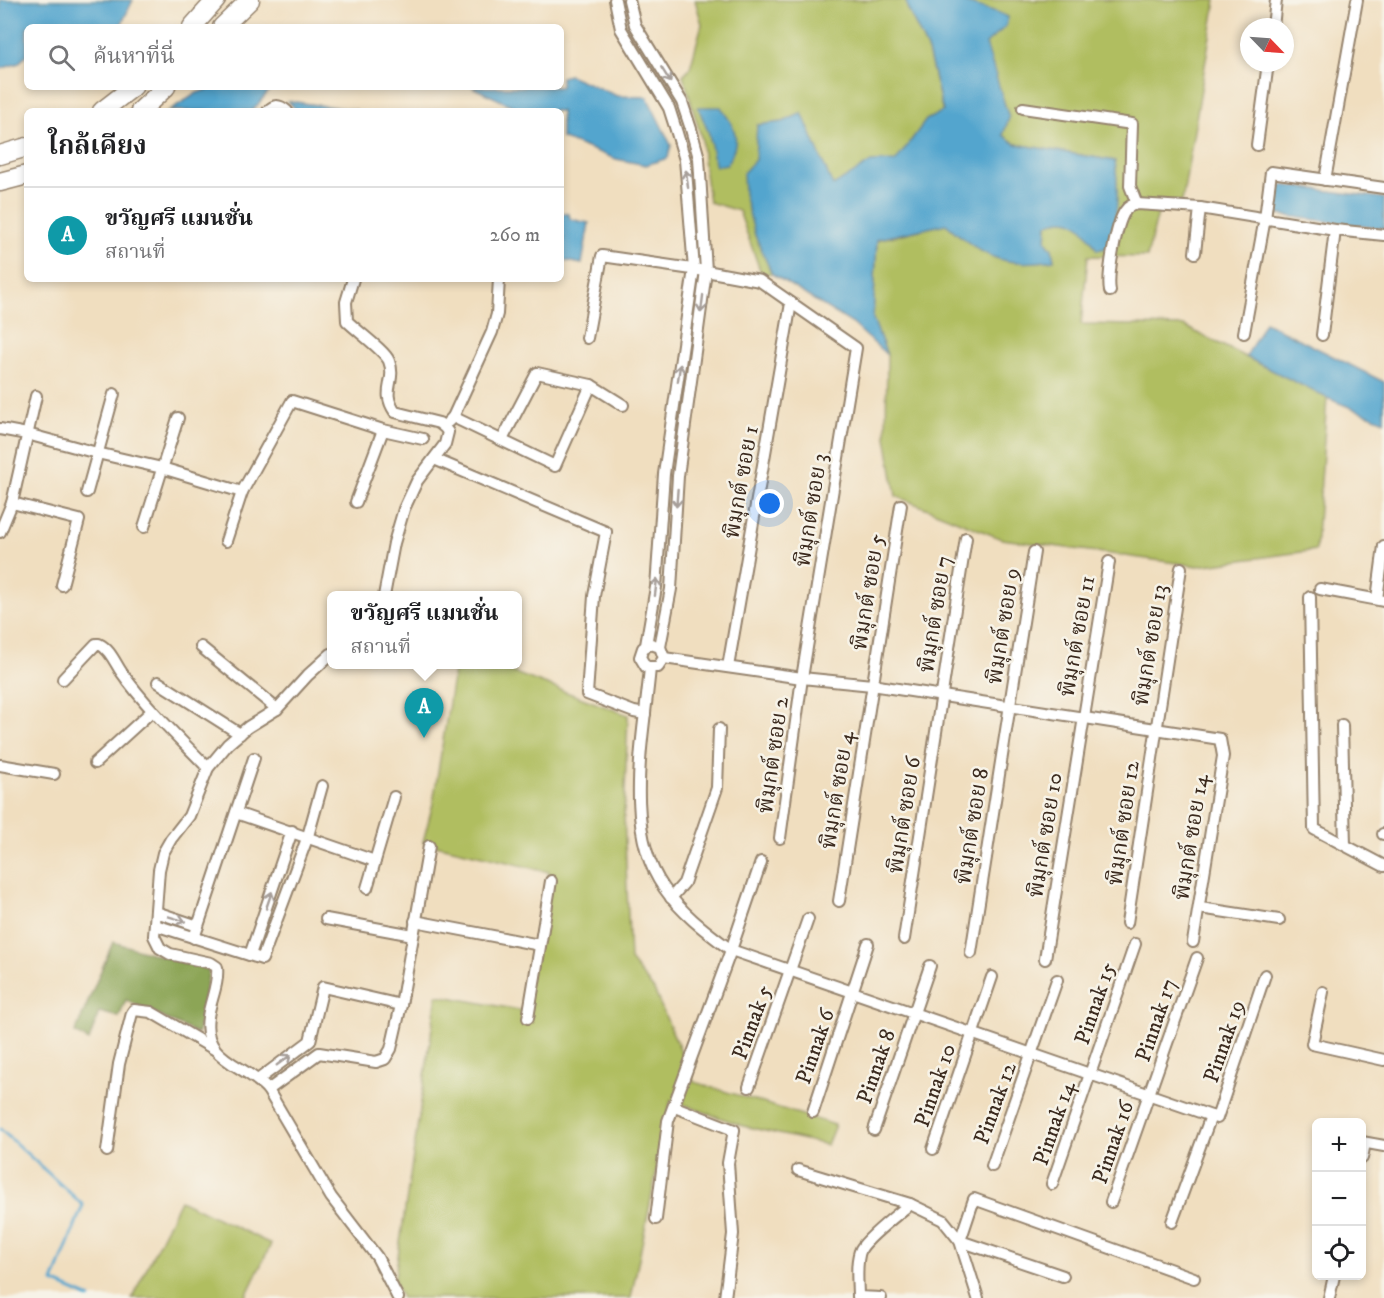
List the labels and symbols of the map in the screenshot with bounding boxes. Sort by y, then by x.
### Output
north arrow [1240,18,1294,72]
one-way arrow [660,66,672,83]
one-way arrow [681,170,692,189]
one-way arrow [696,294,707,314]
one-way arrow [673,363,684,383]
street label: พิมุกต์ ซอย 1 [718,424,765,541]
street label: พิมุกต์ ซอย 3 [789,451,834,569]
one-way arrow [671,487,682,507]
your location [755,489,784,518]
street label: พิมุกต์ ซอย 5 [846,532,891,652]
street label: พิมุกต์ ซอย 7 [913,554,958,675]
street label: พิมุกต์ ซอย 9 [981,566,1026,686]
street label: พิมุกต์ ซอย 11 [1054,574,1101,699]
one-way arrow [650,578,661,598]
street label: พิมุกต์ ซอย 13 [1128,583,1173,708]
pin: A [404,688,444,738]
street label: พิมุกต์ ซอย 2 [752,695,795,815]
street label: พิมุกต์ ซอย 4 [815,728,860,851]
street label: พิมุกต์ ซอย 6 [882,753,927,876]
street label: พิมุกต์ ซอย 12 [1101,759,1146,887]
street label: พิมุกต์ ซอย 8 [950,766,995,886]
street label: พิมุกต์ ซอย 10 [1022,771,1069,900]
street label: พิมุกต์ ซอย 14 [1168,771,1215,902]
one-way arrow [264,891,275,910]
one-way arrow [167,914,186,925]
street label: Pinnak 15 [1069,959,1122,1048]
street label: Pinnak 17 [1130,975,1183,1066]
street label: Pinnak 5 [726,982,778,1063]
street label: Pinnak 19 [1198,997,1251,1086]
street label: Pinnak 6 [790,1004,841,1088]
street label: Pinnak 8 [851,1025,902,1107]
street label: Pinnak 10 [909,1040,962,1131]
one-way arrow [276,1054,292,1066]
street label: Pinnak 12 [968,1059,1023,1148]
street label: Pinnak 14 [1027,1077,1082,1169]
street label: Pinnak 16 [1087,1096,1141,1187]

